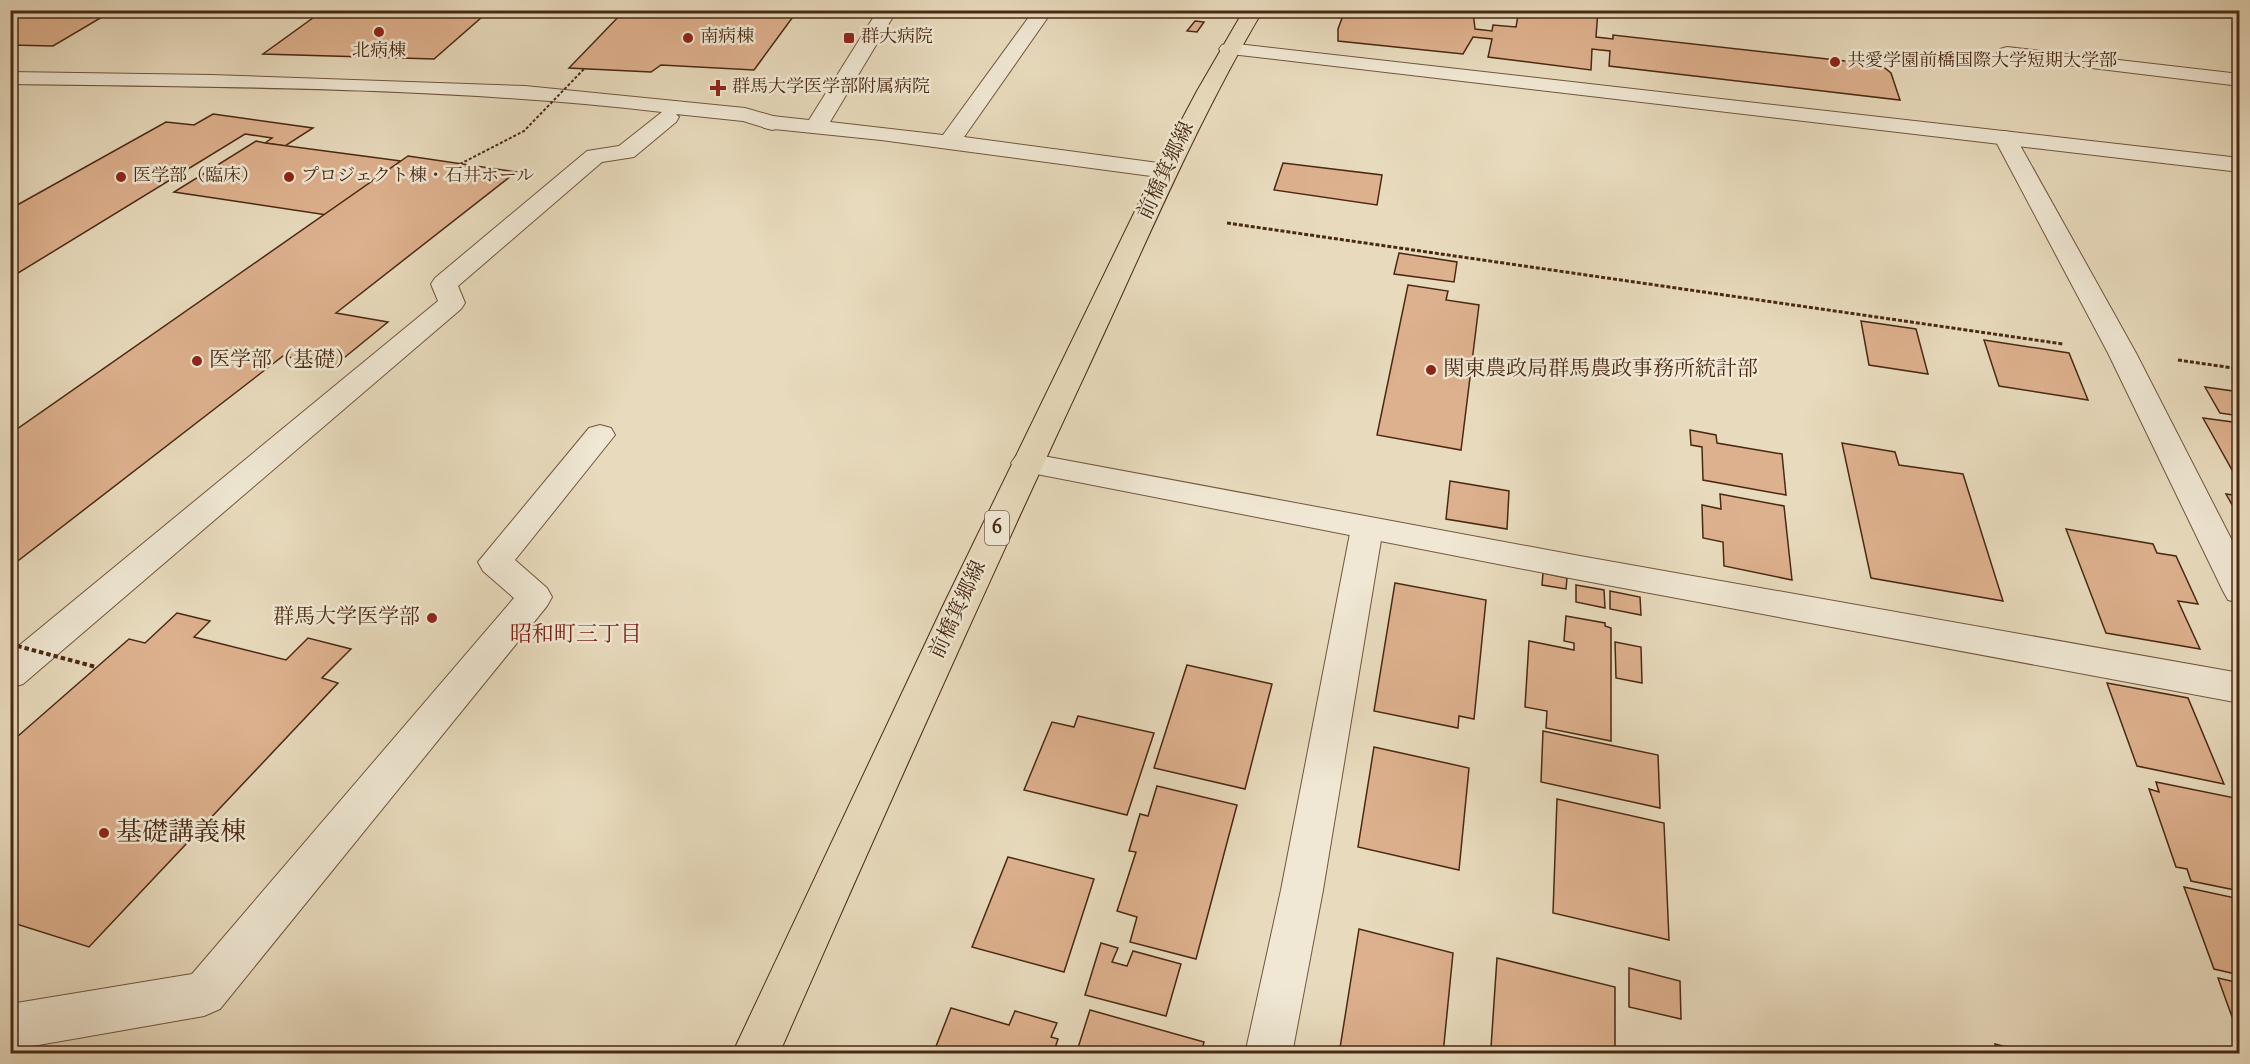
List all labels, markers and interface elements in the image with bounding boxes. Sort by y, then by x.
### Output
marker: 北病棟 [372,25,386,39]
place label: 南病棟 [700,25,754,51]
place label: 群大病院 [861,25,933,51]
marker: 南病棟 [681,31,695,45]
marker: 群大病院 [842,31,856,45]
place label: 北病棟 [352,39,406,65]
place label: 共愛学園前橋国際大学短期大学部 [1847,49,2117,75]
marker: 共愛学園前橋国際大学短期大学部 [1828,55,1842,69]
place label: 群馬大学医学部附属病院 [732,75,930,101]
marker: 群馬大学医学部附属病院 [709,79,727,97]
street label: 前橋箕郷線 [1131,117,1203,225]
place label: 医学部（臨床） [133,164,259,190]
place label: プロジェクト棟・石井ホール [301,164,534,190]
marker: 医学部（臨床） [114,170,128,184]
marker: プロジェクト棟・石井ホール [282,170,296,184]
place label: 医学部（基礎） [209,346,356,376]
marker: 医学部（基礎） [190,354,204,368]
place label: 関東農政局群馬農政事務所統計部 [1443,355,1758,385]
marker: 関東農政局群馬農政事務所統計部 [1424,363,1438,377]
road number: 6 [985,511,1009,545]
street label: 前橋箕郷線 [923,556,995,664]
place label: 群馬大学医学部 [273,603,420,633]
marker: 群馬大学医学部 [425,611,439,625]
district label: 昭和町三丁目 [510,620,642,652]
place label: 基礎講義棟 [116,815,246,852]
marker: 基礎講義棟 [97,826,111,840]

